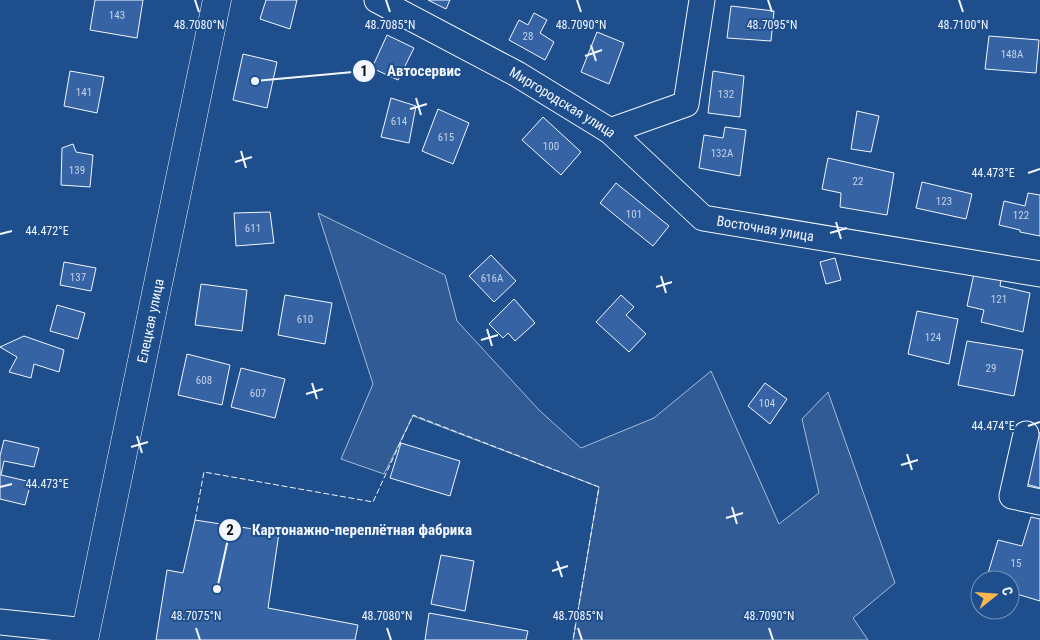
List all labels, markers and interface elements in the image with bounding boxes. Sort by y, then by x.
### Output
house number: 143 [109,9,125,22]
text: 48.7080°N [174,18,224,32]
text: 48.7085°N [365,18,415,32]
text: 48.7090°N [556,18,606,32]
text: 48.7095°N [747,18,797,32]
text: 48.7100°N [938,18,988,32]
house number: 28 [523,30,533,43]
house number: 148А [1001,48,1024,61]
callout: Автосервис [352,56,470,86]
text: 1 [360,62,368,80]
text: Автосервис [387,62,461,80]
street label: Миргородская улица [507,64,619,140]
house number: 141 [76,86,92,99]
house number: 132 [718,88,734,101]
house number: 614 [391,115,408,128]
house number: 615 [438,131,454,144]
house number: 100 [543,140,559,153]
house number: 132А [711,147,734,160]
house number: 139 [69,164,85,177]
text: 44.473°E [971,166,1015,180]
house number: 22 [853,175,863,188]
house number: 123 [936,195,952,208]
house number: 101 [626,208,642,221]
house number: 122 [1013,209,1029,222]
street label: Восточная улица [716,212,815,244]
house number: 611 [245,222,261,235]
text: 44.472°E [25,224,69,238]
house number: 137 [70,271,86,284]
house number: 616А [481,272,504,285]
street label: Елецкая улица [134,277,167,364]
house number: 121 [991,293,1007,306]
house number: 610 [297,313,313,326]
house number: 124 [925,331,942,344]
house number: 29 [986,362,996,375]
house number: 608 [196,374,212,387]
house number: 607 [250,387,266,400]
house number: 104 [759,397,776,410]
text: 44.474°E [971,419,1015,433]
text: 44.473°E [25,477,69,491]
callout: Картонажно-переплётная фабрика [217,515,482,545]
text: 2 [226,521,234,539]
text: Картонажно-переплётная фабрика [252,521,472,539]
house number: 15 [1011,557,1021,570]
north arrow [970,570,1020,620]
text: С [999,585,1016,597]
text: 48.7075°N [171,609,221,623]
text: 48.7080°N [362,609,412,623]
text: 48.7085°N [553,609,603,623]
text: 48.7090°N [744,609,794,623]

